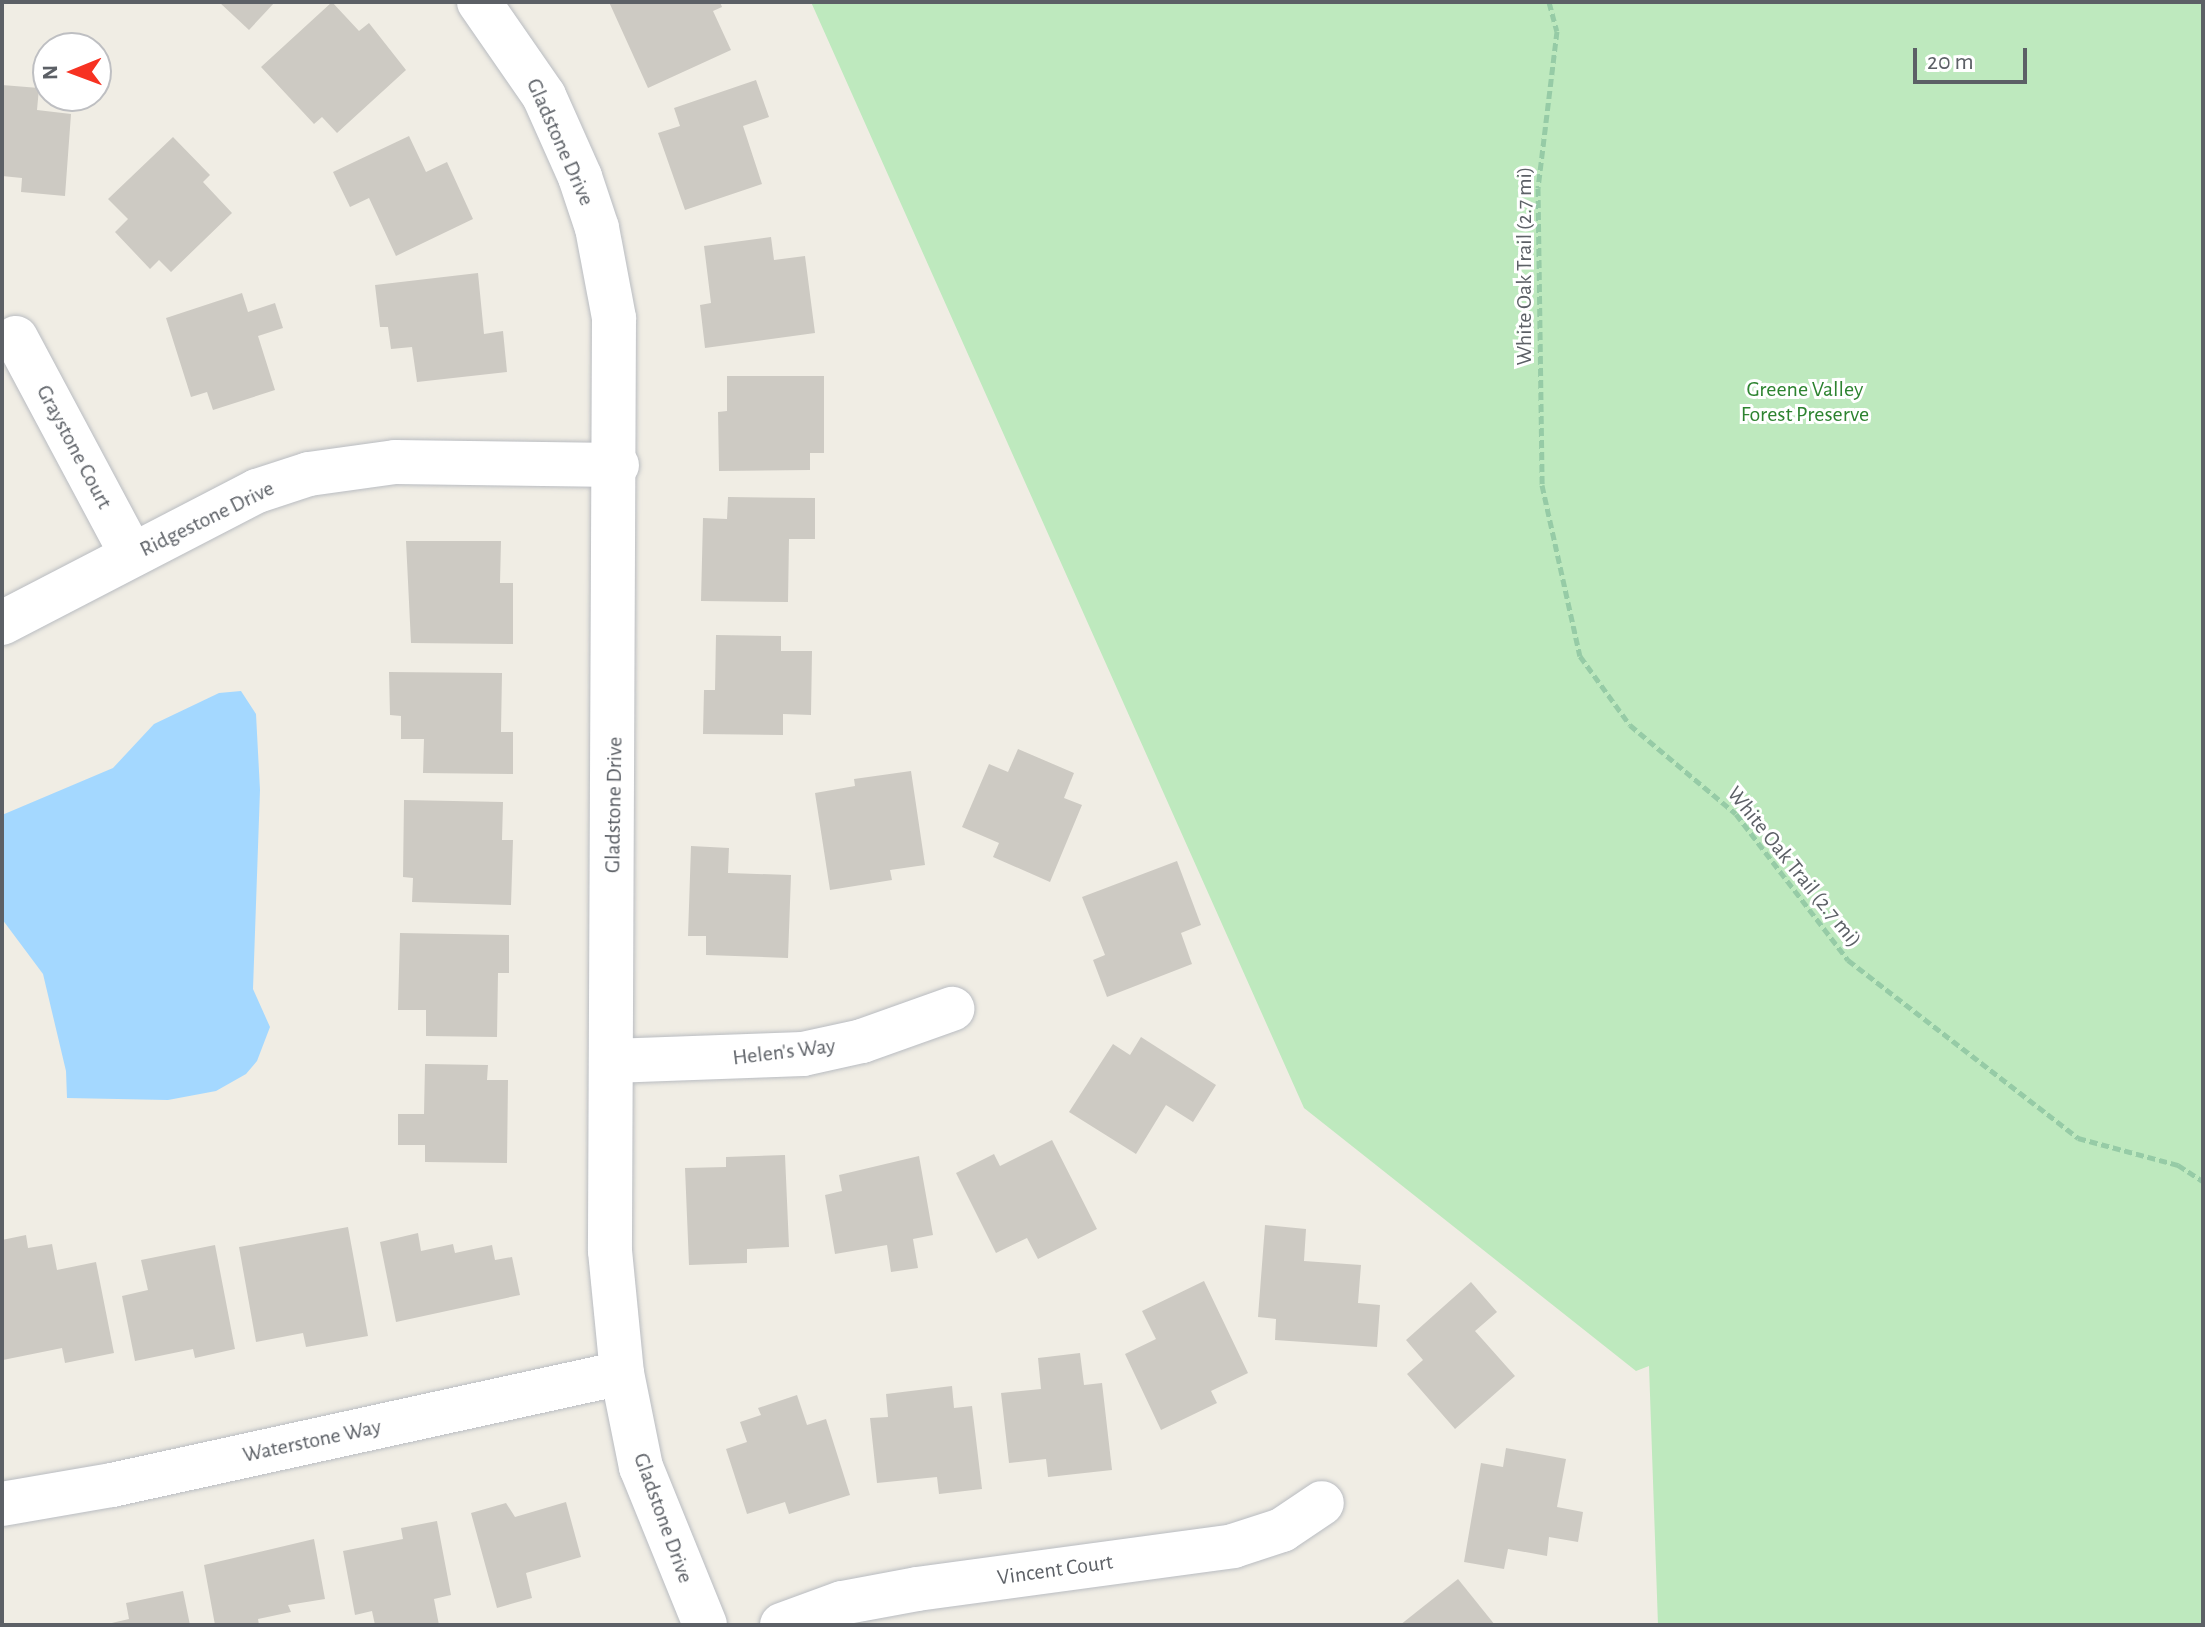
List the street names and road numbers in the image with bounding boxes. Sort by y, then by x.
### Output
street label: Gladstone Drive [520,74,600,210]
street label: White Oak Trail (2.7 mi) [1512,166,1538,366]
street label: Graystone Court [30,381,118,513]
street label: Ridgestone Drive [136,475,278,563]
street label: Gladstone Drive [600,737,628,873]
street label: White Oak Trail (2.7 mi) [1721,781,1867,953]
street label: Helen's Way [731,1033,837,1071]
street label: Waterstone Way [240,1413,384,1469]
street label: Gladstone Drive [627,1449,699,1587]
street label: Vincent Court [995,1549,1115,1591]

